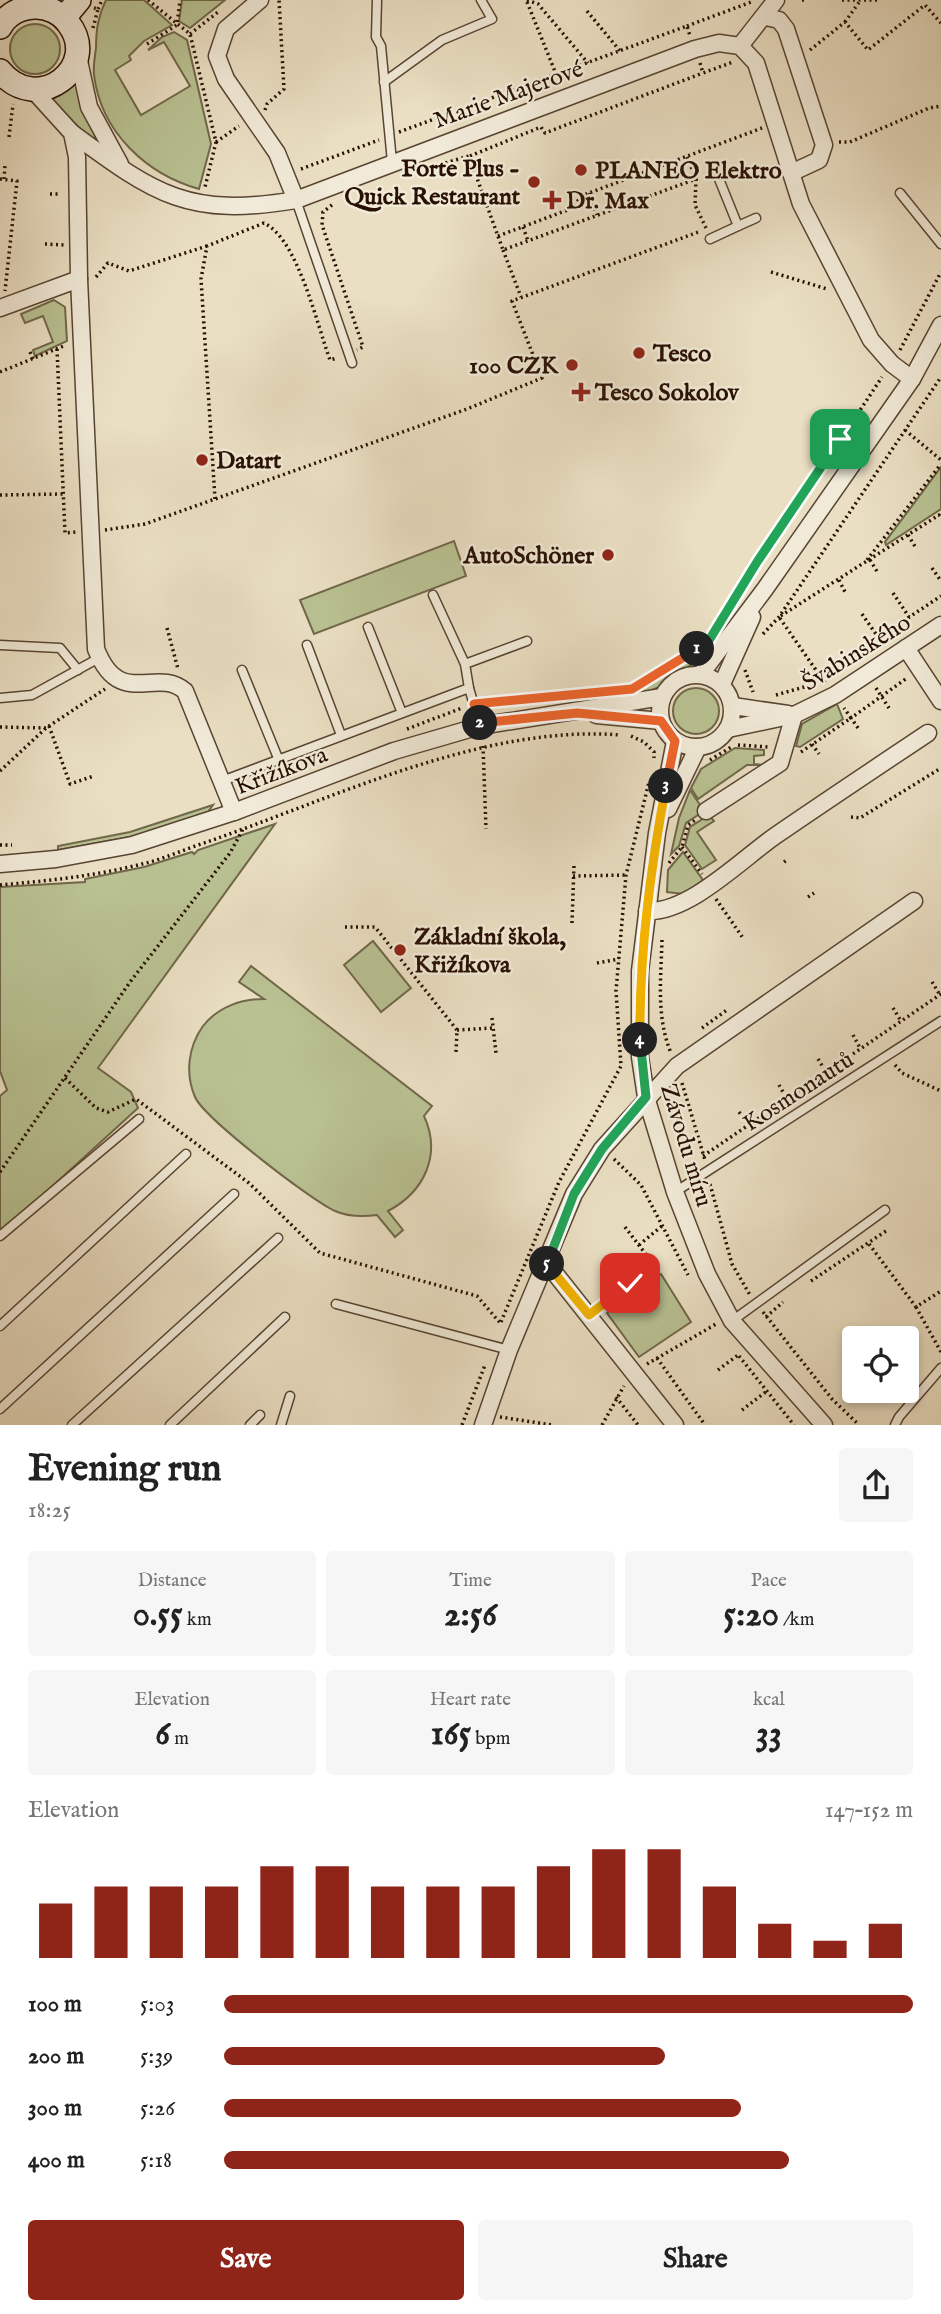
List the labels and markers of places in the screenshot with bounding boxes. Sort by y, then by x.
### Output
place label: Forte Plus - Quick Restaurant [344,154,521,213]
place label: PLANEO Elektro [595,156,782,187]
marker: PLANEO Elektro [573,162,589,178]
marker: Forte Plus - Quick Restaurant [526,174,542,190]
place label: Dr. Max [566,186,649,217]
marker: Dr. Max [544,192,560,208]
place label: Tesco [652,339,711,370]
marker: Tesco [631,345,647,361]
place label: 100 CZK [469,351,560,382]
marker: 100 CZK [564,357,580,373]
place label: Tesco Sokolov [594,378,740,409]
marker: Tesco Sokolov [573,384,589,400]
pin [810,409,870,469]
place label: Datart [216,446,282,477]
marker: Datart [194,452,210,468]
place label: AutoSchöner [462,541,594,572]
marker: AutoSchöner [600,547,616,563]
pin: 1 [680,632,714,666]
pin: 2 [462,706,498,740]
pin: 3 [648,768,684,804]
place label: Základní škola, Křižíkova [414,922,566,981]
marker: Základní škola, Křižíkova [392,942,408,958]
pin: 4 [622,1023,658,1058]
pin: 5 [530,1246,564,1282]
pin [600,1253,660,1313]

